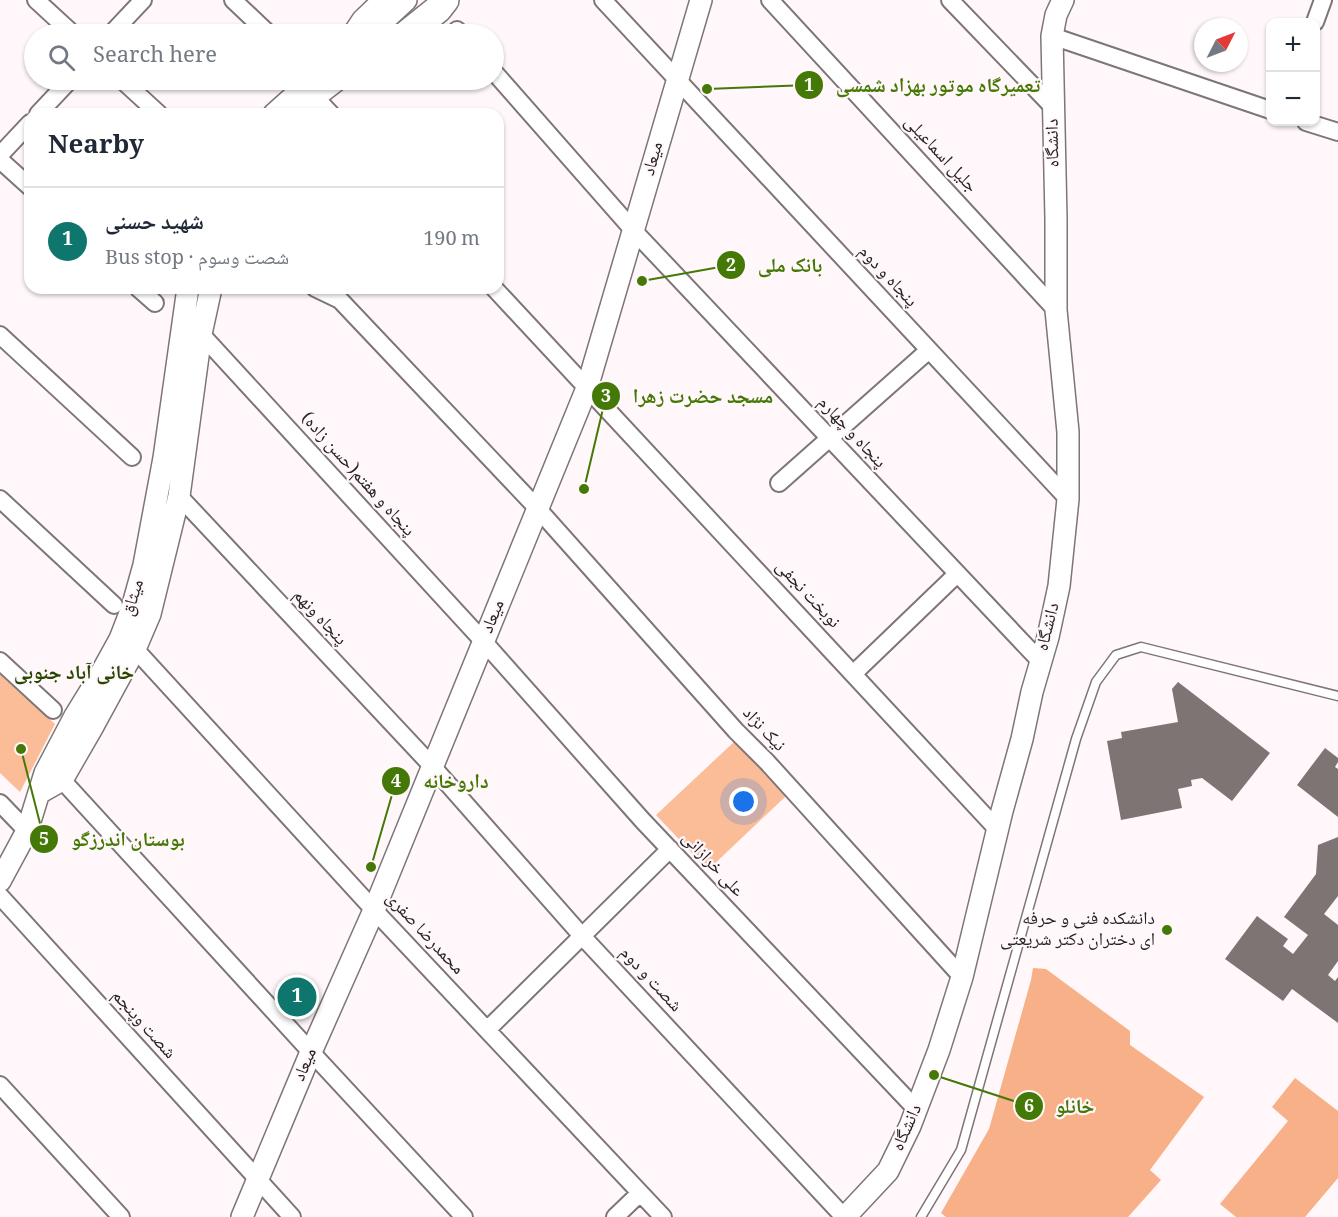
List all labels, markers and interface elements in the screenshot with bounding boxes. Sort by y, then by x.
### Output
north arrow [1194,18,1248,72]
map controls [1266,18,1320,126]
button: + [1266,18,1320,72]
search box [24,24,504,90]
text: Search here [93,38,217,76]
icon: search [45,41,78,74]
callout: تعمیرگاه موتور بهزاد شمسی [794,66,1053,104]
text: تعمیرگاه موتور بهزاد شمسی [836,71,1041,105]
text: 1 [804,72,814,102]
button: − [1266,72,1320,126]
street label: جلیل اسماعیلی [896,109,984,201]
street label: دانشگاه [1039,118,1069,168]
text: Nearby [48,125,144,169]
street label: میعاد [635,138,673,180]
text: شهید حسنی [105,205,204,243]
text: 1 [62,224,73,258]
text: 190 m [423,224,480,258]
street label: پنجاه و دوم [850,239,924,315]
text: Bus stop · شصت وسوم [105,243,289,277]
callout: بانک ملی [716,246,834,284]
text: بانک ملی [758,251,822,285]
text: 2 [726,252,736,282]
callout: مسجد حضرت زهرا [591,377,785,415]
text: مسجد حضرت زهرا [633,382,773,416]
text: 3 [601,383,611,413]
street label: پنجاه و چهارم [809,390,893,476]
street label: (حسن زاده)پنجاه و هفتم [292,405,422,545]
street label: نوبخت نجفی [767,554,847,636]
street label: میثاق [114,576,154,620]
street label: پنجاه ونهم [284,583,354,653]
street label: میعاد [474,596,514,638]
street label: دانشگاه [1029,600,1069,654]
district label: خانی آباد جنوبی [14,658,134,692]
street label: نیک نژاد [734,700,792,760]
callout: داروخانه [381,762,500,800]
text: داروخانه [423,767,489,801]
text: 4 [391,768,401,798]
your location [729,787,758,816]
callout: بوستان اندرزگو [29,820,196,858]
text: بوستان اندرزگو [71,825,185,859]
street label: علی خرازانی [673,825,751,905]
text: 5 [39,826,49,856]
street label: محمدرضا صفری [377,885,471,983]
place label: دانشکده فنی و حرفه ای دختران دکتر شریعتی [1000,905,1155,956]
marker: دانشکده فنی و حرفه ای دختران دکتر شریعتی [1160,923,1174,937]
street label: شصت و دوم [611,940,689,1020]
pin: 1 [278,974,316,1020]
street label: شصت وپنجم [103,983,183,1067]
street label: میعاد [286,1043,326,1087]
callout: خانلو [1014,1087,1107,1125]
text: خانلو [1056,1092,1094,1126]
text: 6 [1024,1093,1034,1123]
street label: دانشگاه [884,1100,932,1156]

